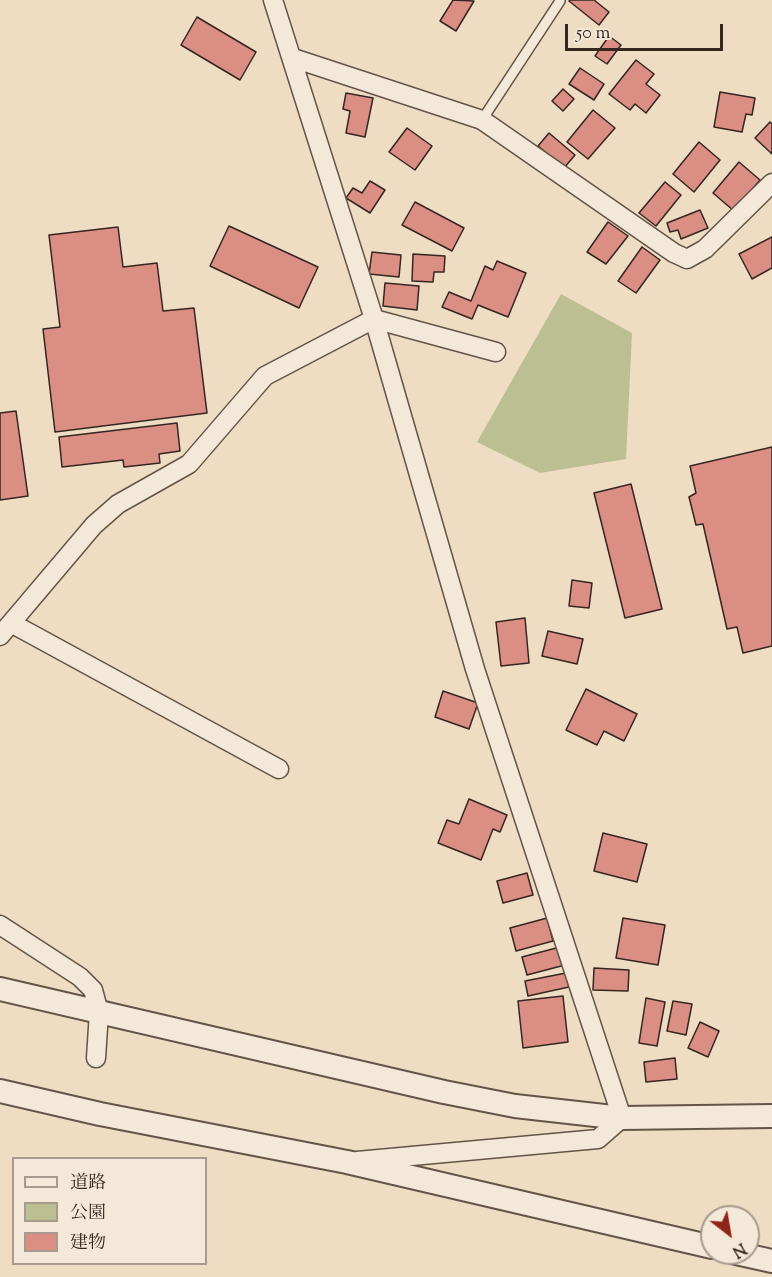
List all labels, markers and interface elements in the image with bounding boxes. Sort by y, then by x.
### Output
scale bar [568,12,726,50]
text: 50 m [576,21,610,47]
legend [12,1157,207,1265]
text: 道路 [70,1171,106,1197]
text: 公園 [70,1201,106,1227]
north arrow [700,1205,760,1265]
text: 建物 [70,1231,106,1257]
text: N [727,1236,750,1262]

